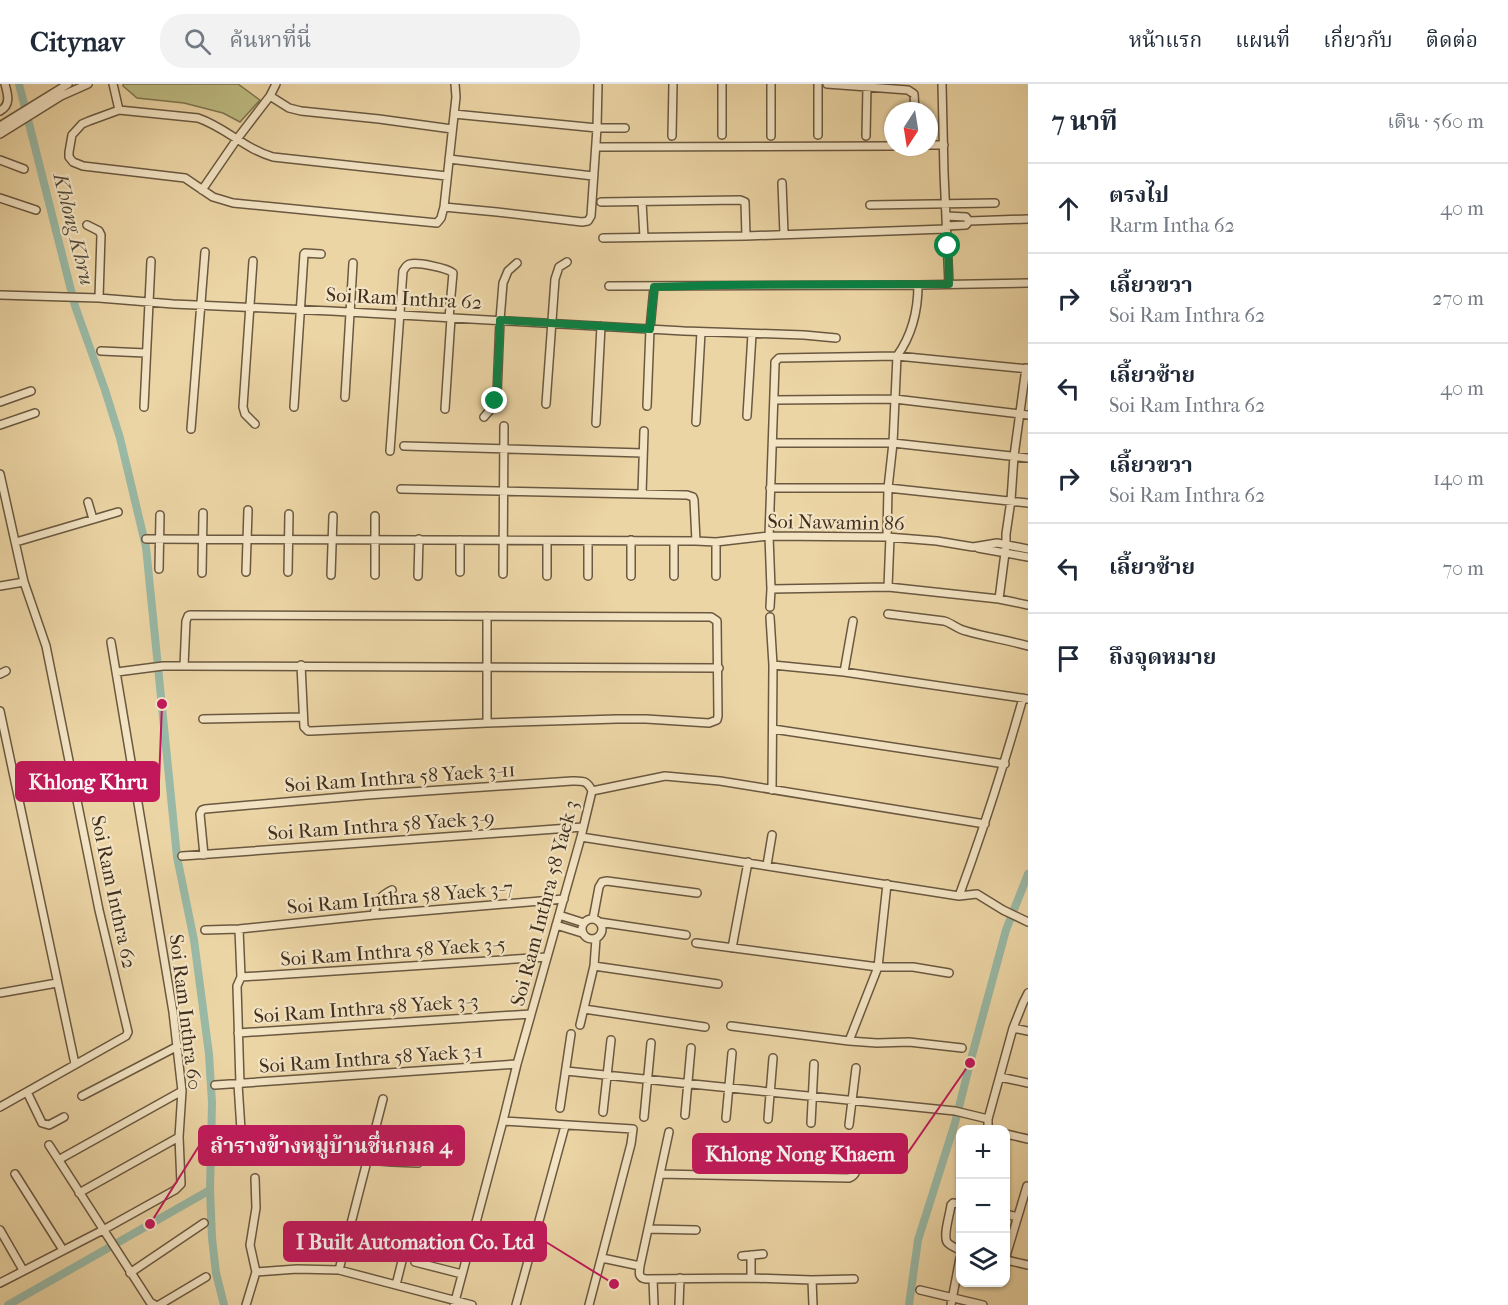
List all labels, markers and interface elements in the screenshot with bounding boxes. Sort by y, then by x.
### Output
search box [160,14,580,68]
text: Citynav [30,25,124,58]
icon: search [181,25,214,58]
text: ค้นหาที่นี่ [229,27,311,53]
text: หน้าแรก [1129,28,1202,52]
text: แผนที่ [1235,28,1290,52]
text: เกี่ยวกับ [1323,28,1393,52]
text: ติดต่อ [1426,28,1478,52]
north arrow [884,102,938,156]
text: 7 นาที [1052,106,1118,137]
text: เดิน · 560 m [1387,110,1484,133]
water label: Khlong Khru [48,168,100,288]
text: ตรงไป [1109,182,1169,208]
icon: ahead [1052,192,1085,225]
text: 40 m [1440,197,1484,220]
text: Rarm Intha 62 [1109,214,1235,237]
route start [934,232,960,258]
text: เลี้ยวขวา [1109,272,1193,298]
icon: right [1052,282,1085,315]
street label: Soi Ram Inthra 62 [325,283,483,314]
text: 270 m [1432,287,1484,310]
text: Soi Ram Inthra 62 [1109,304,1265,327]
text: เลี้ยวซ้าย [1109,362,1195,388]
icon: left [1052,372,1085,405]
text: 40 m [1440,377,1484,400]
route end [481,387,507,413]
text: Soi Ram Inthra 62 [1109,394,1265,417]
text: เลี้ยวขวา [1109,452,1193,478]
icon: right [1052,462,1085,495]
text: 140 m [1433,467,1484,490]
text: Soi Ram Inthra 62 [1109,484,1265,507]
street label: Soi Nawamin 86 [767,510,905,535]
icon: left [1052,552,1085,585]
text: เลี้ยวซ้าย [1109,554,1195,580]
text: 70 m [1442,557,1484,580]
icon: arrive [1052,642,1085,675]
text: ถึงจุดหมาย [1109,644,1216,670]
street label: Soi Ram Inthra 58 Yaek 3-11 [284,758,516,797]
callout: Khlong Khru [16,762,159,801]
text: Khlong Khru [28,770,148,794]
street label: Soi Ram Inthra 58 Yaek 3 [506,798,583,1009]
street label: Soi Ram Inthra 58 Yaek 3-9 [267,806,495,845]
street label: Soi Ram Inthra 62 [86,813,141,971]
street label: Soi Ram Inthra 58 Yaek 3-7 [286,876,514,919]
street label: Soi Ram Inthra 58 Yaek 3-5 [280,932,507,971]
street label: Soi Ram Inthra 60 [165,933,206,1091]
street label: Soi Ram Inthra 58 Yaek 3-3 [253,989,479,1028]
street label: Soi Ram Inthra 58 Yaek 3-1 [258,1039,484,1078]
map controls [956,1125,1010,1287]
button: + [956,1125,1010,1179]
callout: ลำรางข้างหมู่บ้านชื่นกมล 4 [199,1126,464,1165]
text: ลำรางข้างหมู่บ้านชื่นกมล 4 [210,1130,453,1159]
callout: Khlong Nong Khaem [693,1134,907,1173]
text: Khlong Nong Khaem [705,1142,895,1166]
button: − [956,1179,1010,1233]
callout: I Built Automation Co. Ltd [284,1222,546,1261]
text: I Built Automation Co. Ltd [296,1230,535,1254]
button: layers [956,1233,1010,1287]

